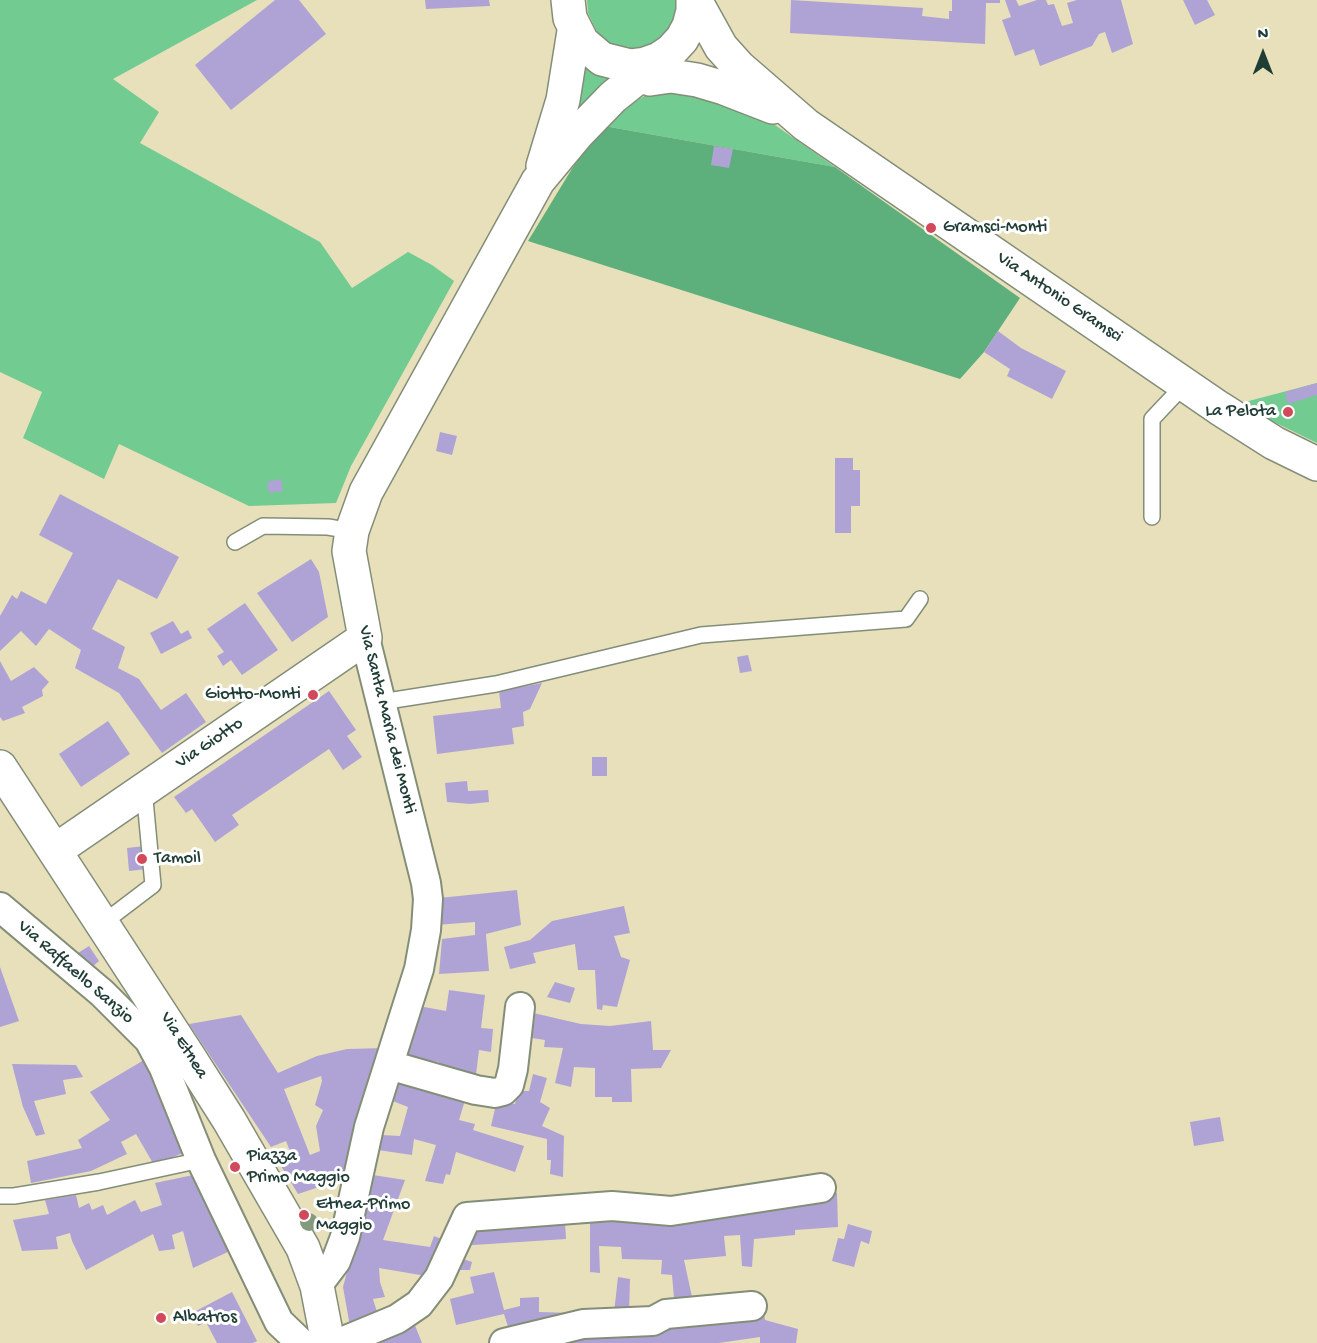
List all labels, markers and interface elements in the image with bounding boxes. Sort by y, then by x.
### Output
north arrow [1233,24,1293,84]
text: N [1258,26,1268,45]
place label: Gramsci-Monti [943,217,1047,239]
marker: Gramsci-Monti [924,221,938,235]
street label: Via Antonio Gramsci [992,248,1126,348]
place label: La Pelota [1205,401,1276,423]
marker: La Pelota [1281,405,1295,419]
street label: Via Santa Maria dei Monti [352,624,420,816]
place label: Giotto-Monti [205,684,301,706]
marker: Giotto-Monti [306,688,320,702]
street label: Via Giotto [172,714,248,774]
place label: Tamoil [154,848,201,870]
marker: Tamoil [135,852,149,866]
street label: Via Raffaello Sanzio [12,916,138,1030]
street label: Via Etnea [154,1009,212,1083]
place label: Piazza Primo Maggio [247,1146,350,1188]
marker: Piazza Primo Maggio [228,1160,242,1174]
place label: Etnea-Primo Maggio [316,1194,410,1236]
marker: Etnea-Primo Maggio [297,1208,311,1222]
place label: Albatros [173,1307,237,1329]
marker: Albatros [154,1311,168,1325]

